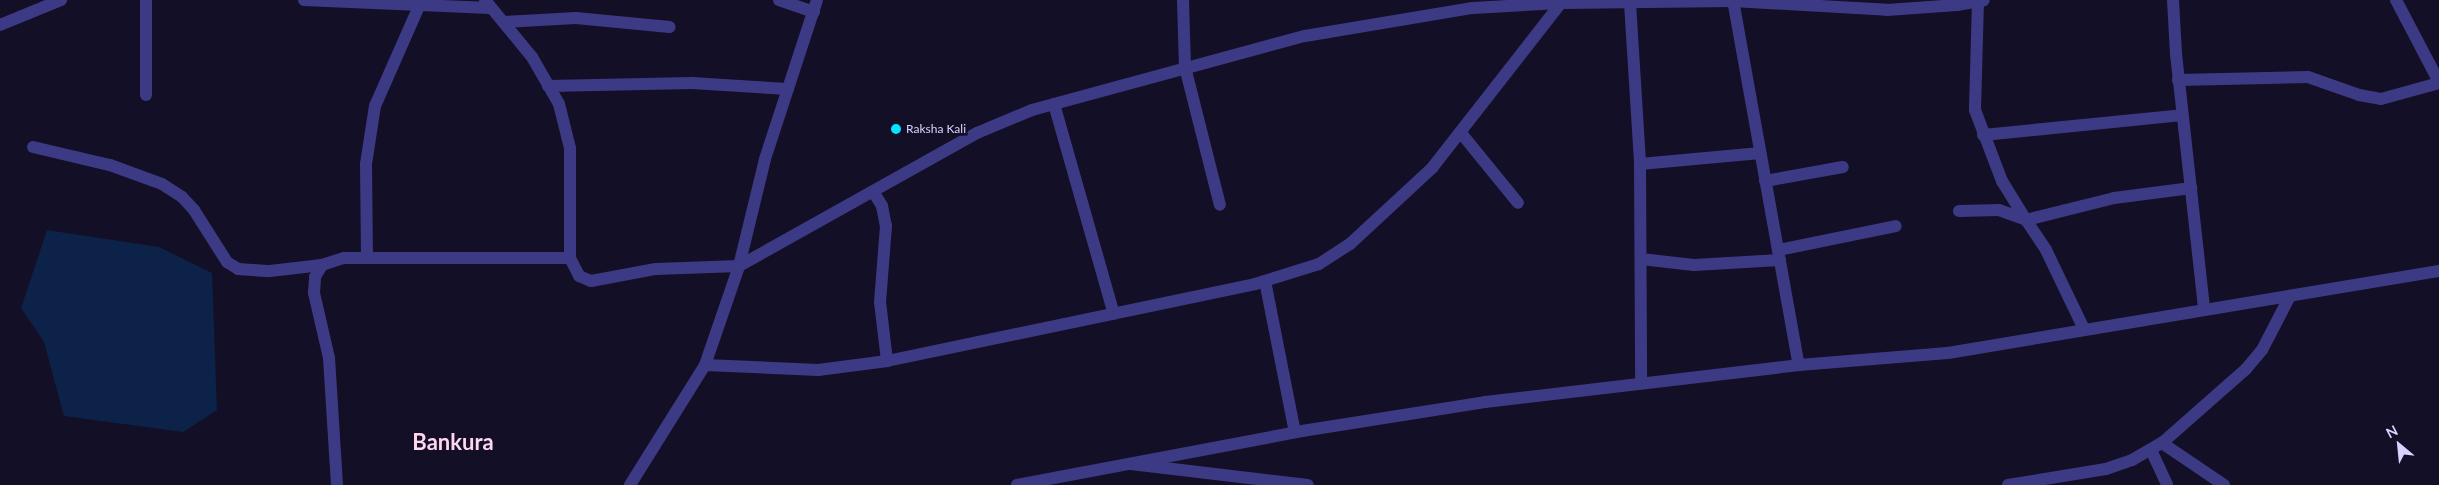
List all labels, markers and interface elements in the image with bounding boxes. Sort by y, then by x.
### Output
place label: Raksha Kali [906,122,966,136]
marker: Raksha Kali [890,123,902,135]
north arrow [2374,420,2424,470]
text: N [2383,421,2400,441]
district label: Bankura [412,429,494,455]

